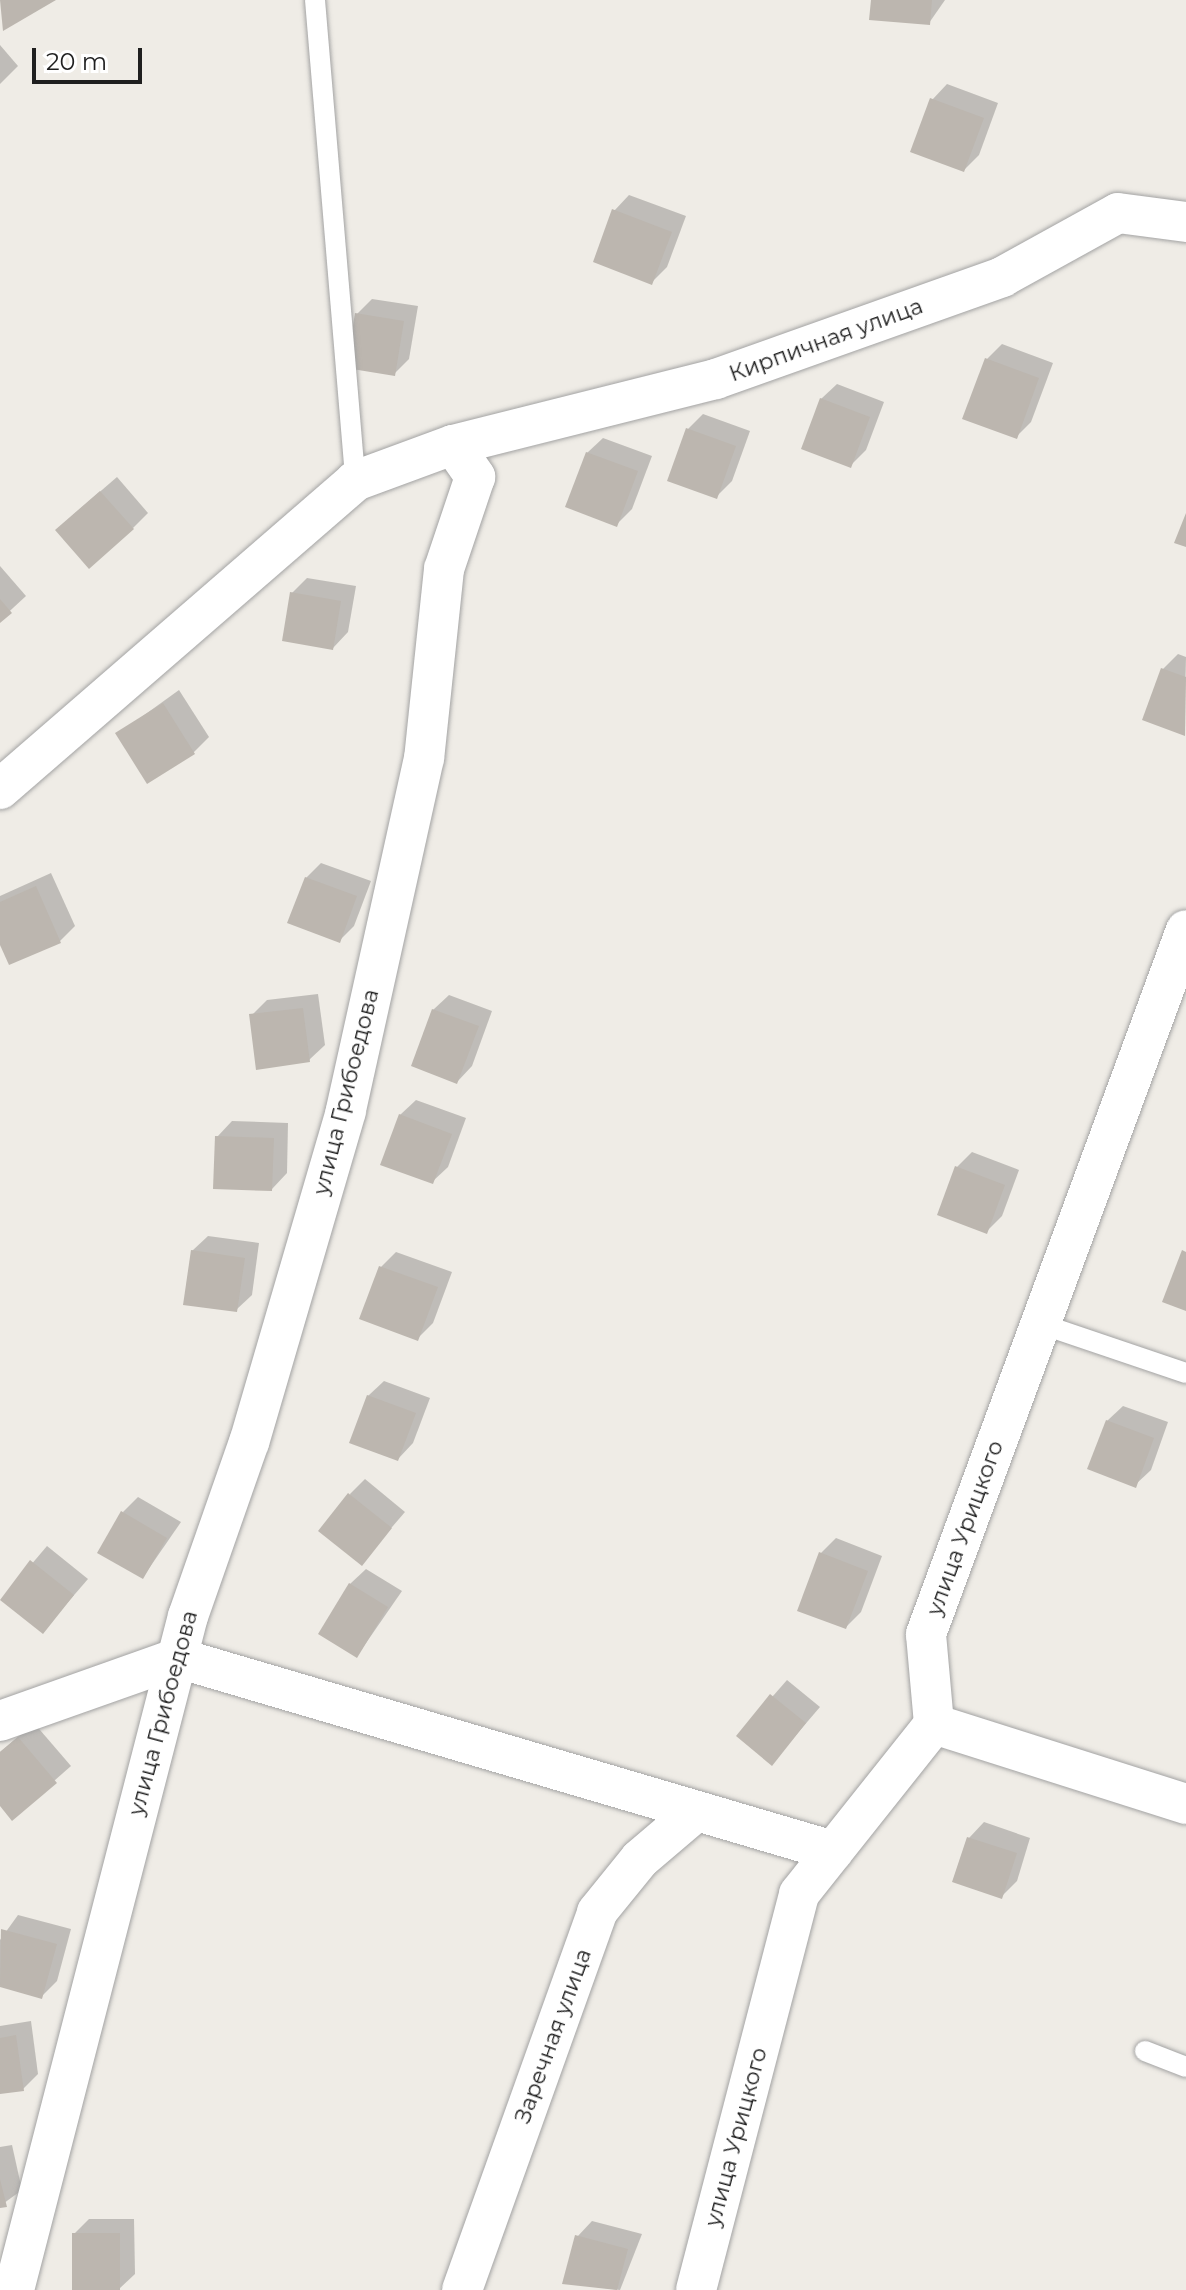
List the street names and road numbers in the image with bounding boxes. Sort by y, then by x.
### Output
street label: Кирпичная улица [726,293,926,387]
street label: улица Грибоедова [308,986,384,1198]
street label: улица Урицкого [921,1437,1009,1619]
street label: улица Грибоедова [123,1608,203,1818]
street label: Заречная улица [509,1945,597,2127]
street label: улица Урицкого [699,2045,773,2229]

